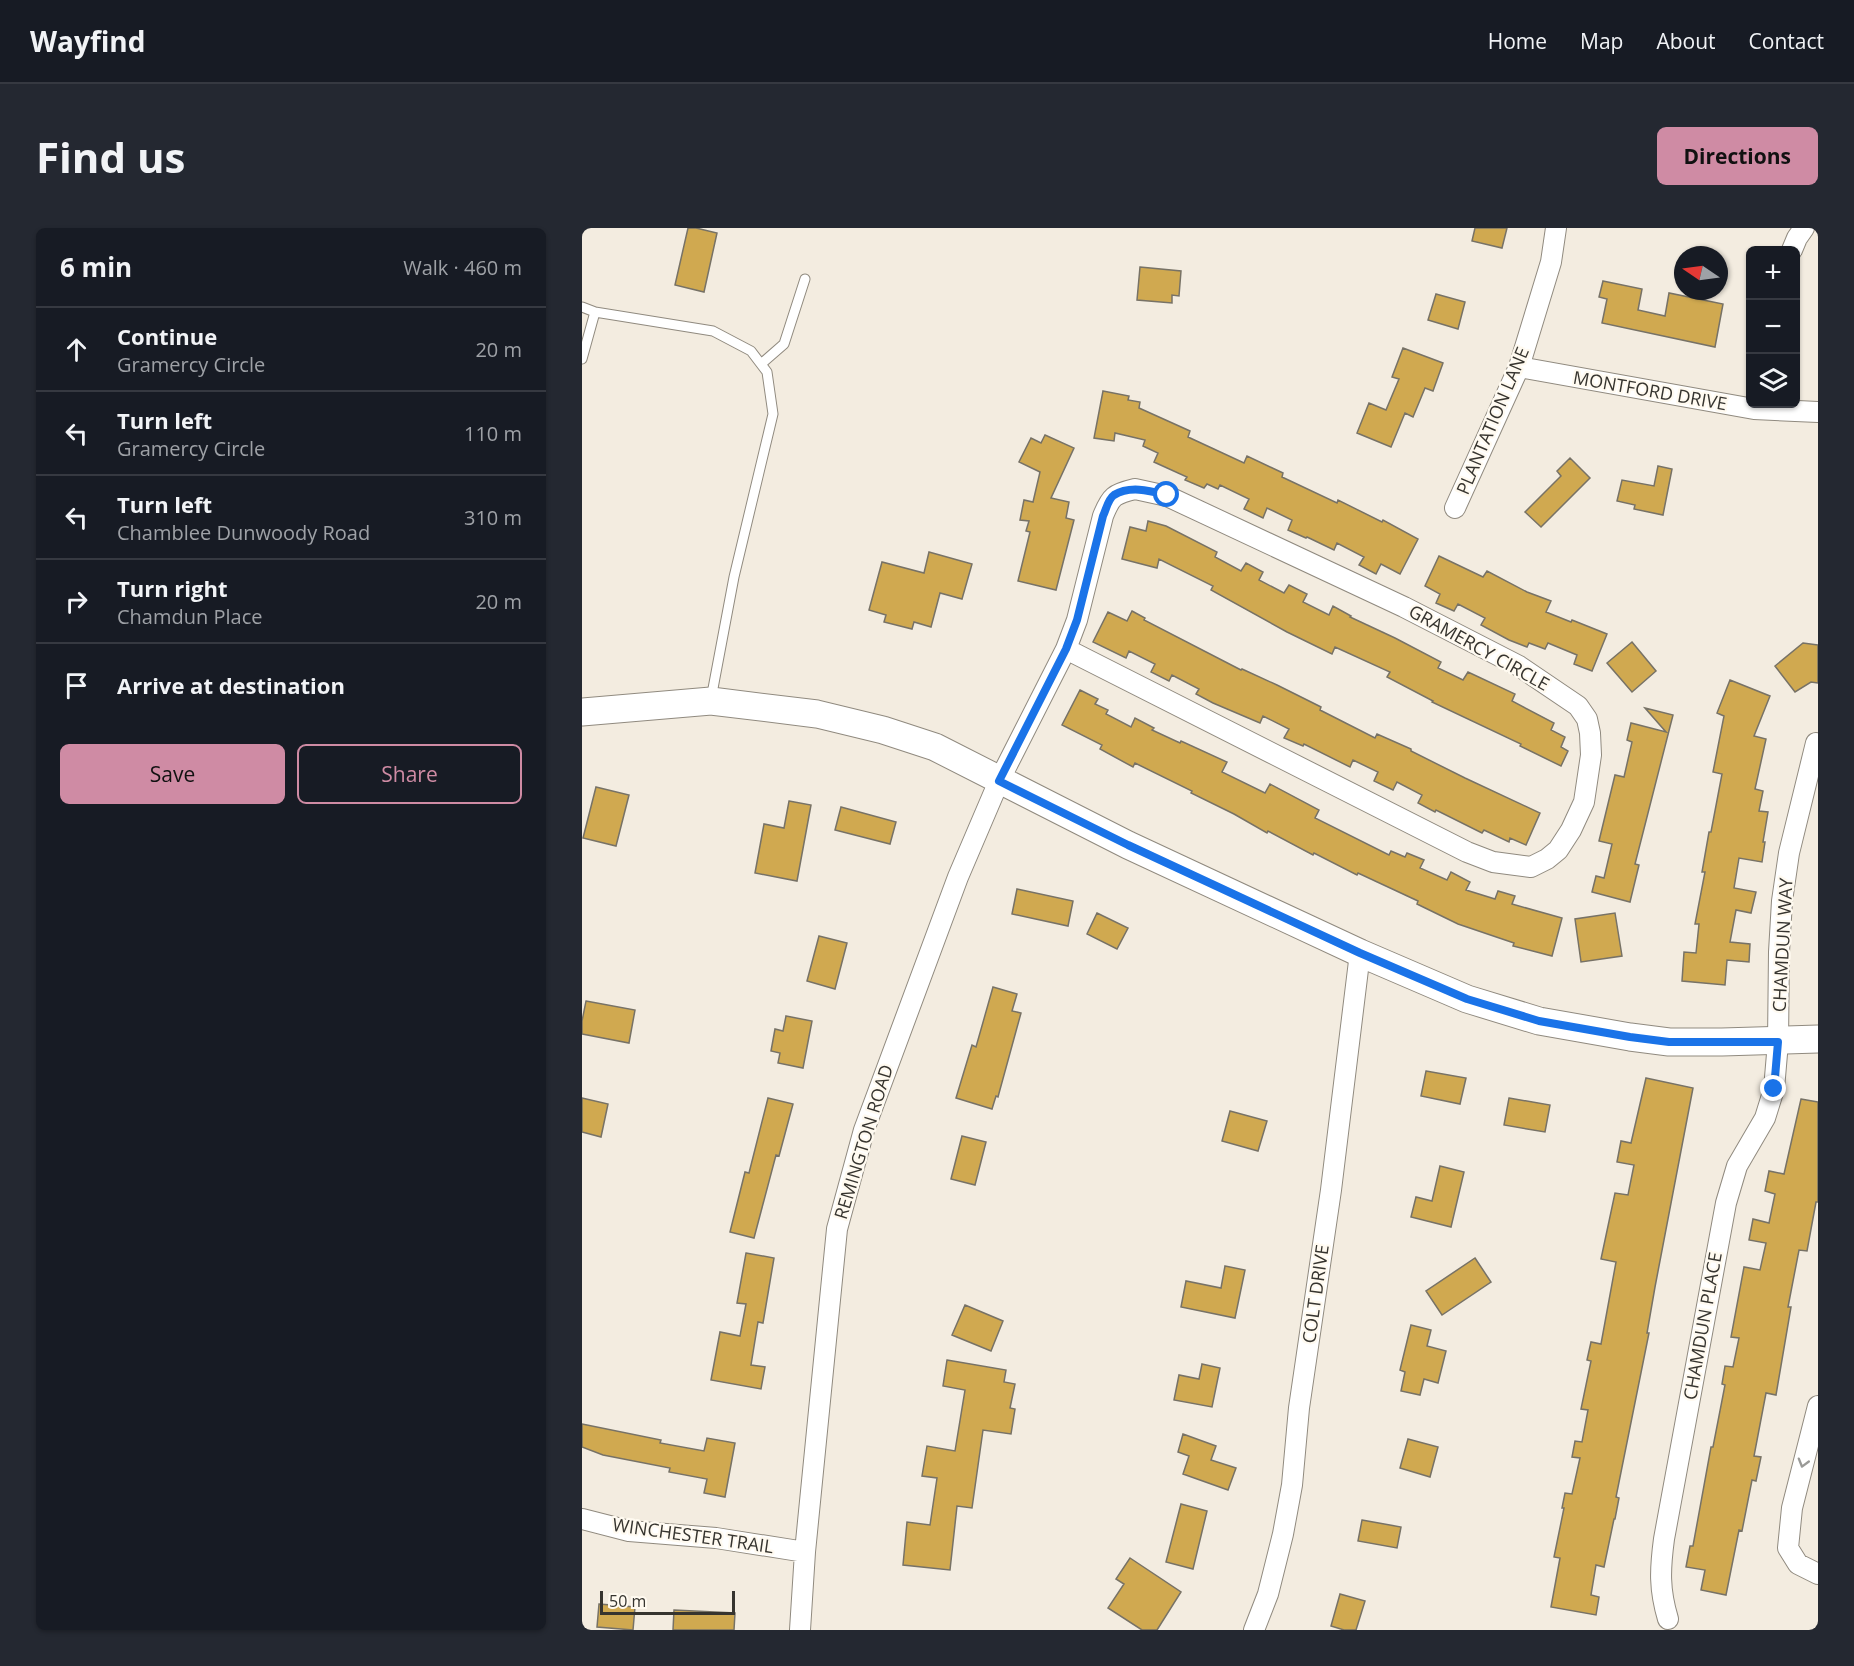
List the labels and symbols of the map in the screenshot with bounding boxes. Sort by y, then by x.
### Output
north arrow [1674,246,1728,300]
street label: PLANTATION LANE [1450,343,1534,498]
street label: MONTFORD DRIVE [1571,365,1729,415]
route start [1153,481,1179,507]
street label: GRAMERCY CIRCLE [1405,599,1554,696]
street label: CHAMDUN WAY [1766,876,1798,1013]
street label: REMINGTON ROAD [828,1061,898,1222]
route end [1760,1075,1786,1101]
street label: COLT DRIVE [1296,1243,1334,1345]
street label: CHAMDUN PLACE [1677,1250,1727,1402]
one-way arrow [1798,1457,1810,1468]
street label: WINCHESTER TRAIL [611,1512,775,1558]
scale bar [600,1588,735,1616]

